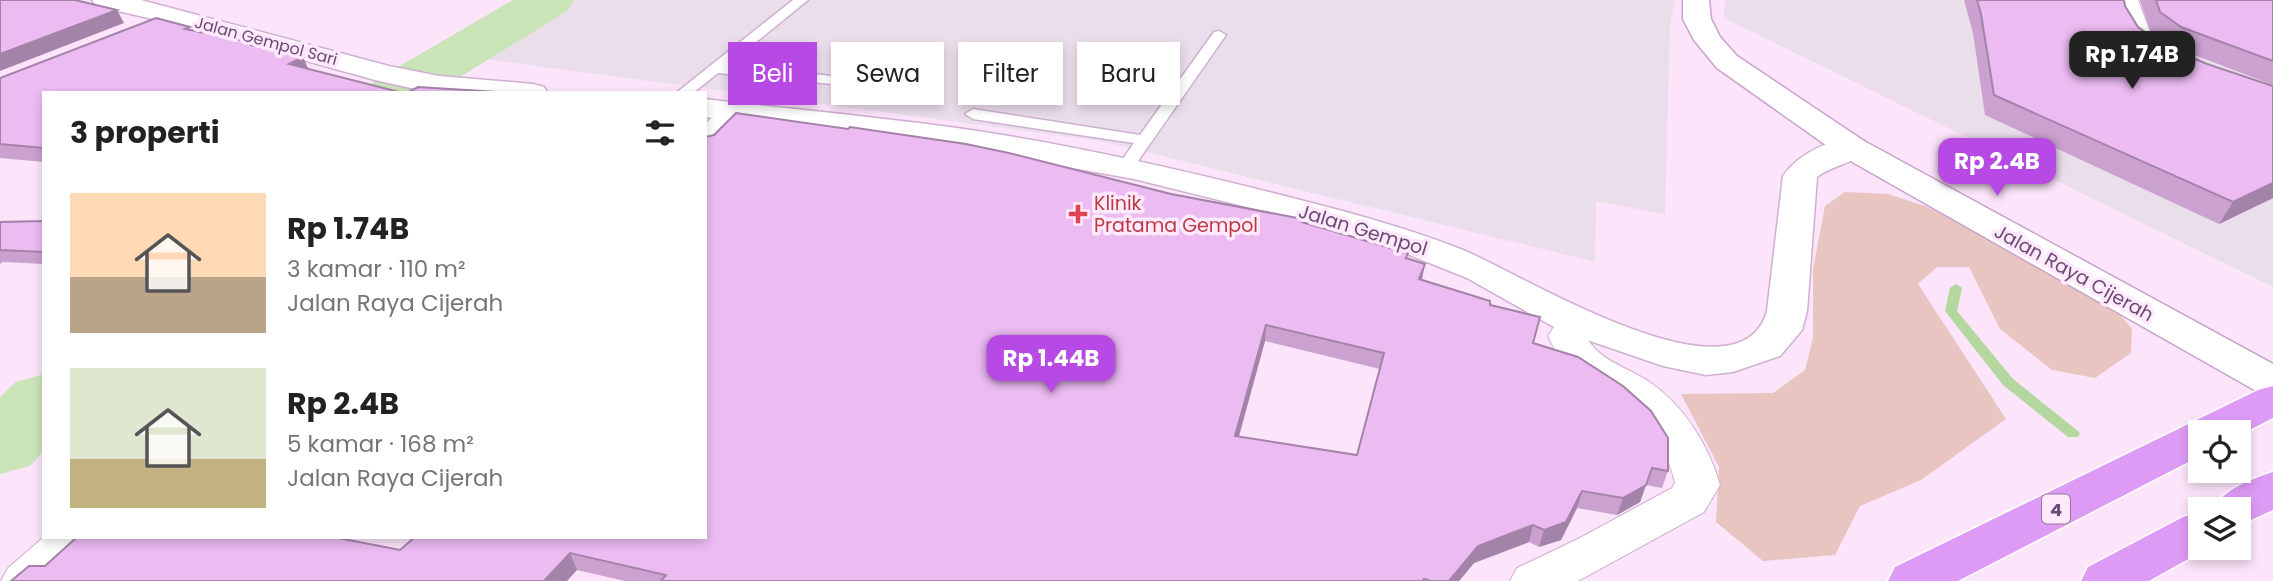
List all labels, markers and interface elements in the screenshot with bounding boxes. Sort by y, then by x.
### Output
street label: Jalan Gempol Sari [192,11,340,71]
pin: Rp 1.74B [2060,32,2204,91]
text: Rp 1.74B [2085,38,2179,70]
chip: Beli [728,42,817,105]
chip: Sewa [831,42,944,105]
chip: Filter [958,42,1063,105]
chip: Baru [1077,42,1180,105]
text: 3 properti [70,111,220,154]
icon: filters [641,114,679,152]
pin: Rp 2.4B [1932,138,2062,198]
text: Rp 2.4B [1954,145,2040,177]
place label: Klinik Pratama Gempol [1094,190,1258,239]
street label: Jalan Gempol [1295,198,1431,262]
marker: Klinik Pratama Gempol [1068,204,1088,224]
text: Rp 1.74B [287,207,409,250]
street label: Jalan Raya Cijerah [1989,218,2159,328]
icon: home [126,221,210,305]
text: 3 kamar · 110 m² [287,253,466,285]
text: Jalan Raya Cijerah [287,287,503,319]
pin: Rp 1.44B [979,336,1123,395]
text: Rp 1.44B [1003,342,1099,374]
text: Rp 2.4B [287,382,399,425]
icon: home [126,396,210,480]
map controls [2188,420,2251,560]
button: locate [2188,420,2251,483]
text: 5 kamar · 168 m² [287,428,474,460]
text: Jalan Raya Cijerah [287,462,503,494]
road number: 4 [2042,494,2070,524]
button: layers [2188,497,2251,560]

